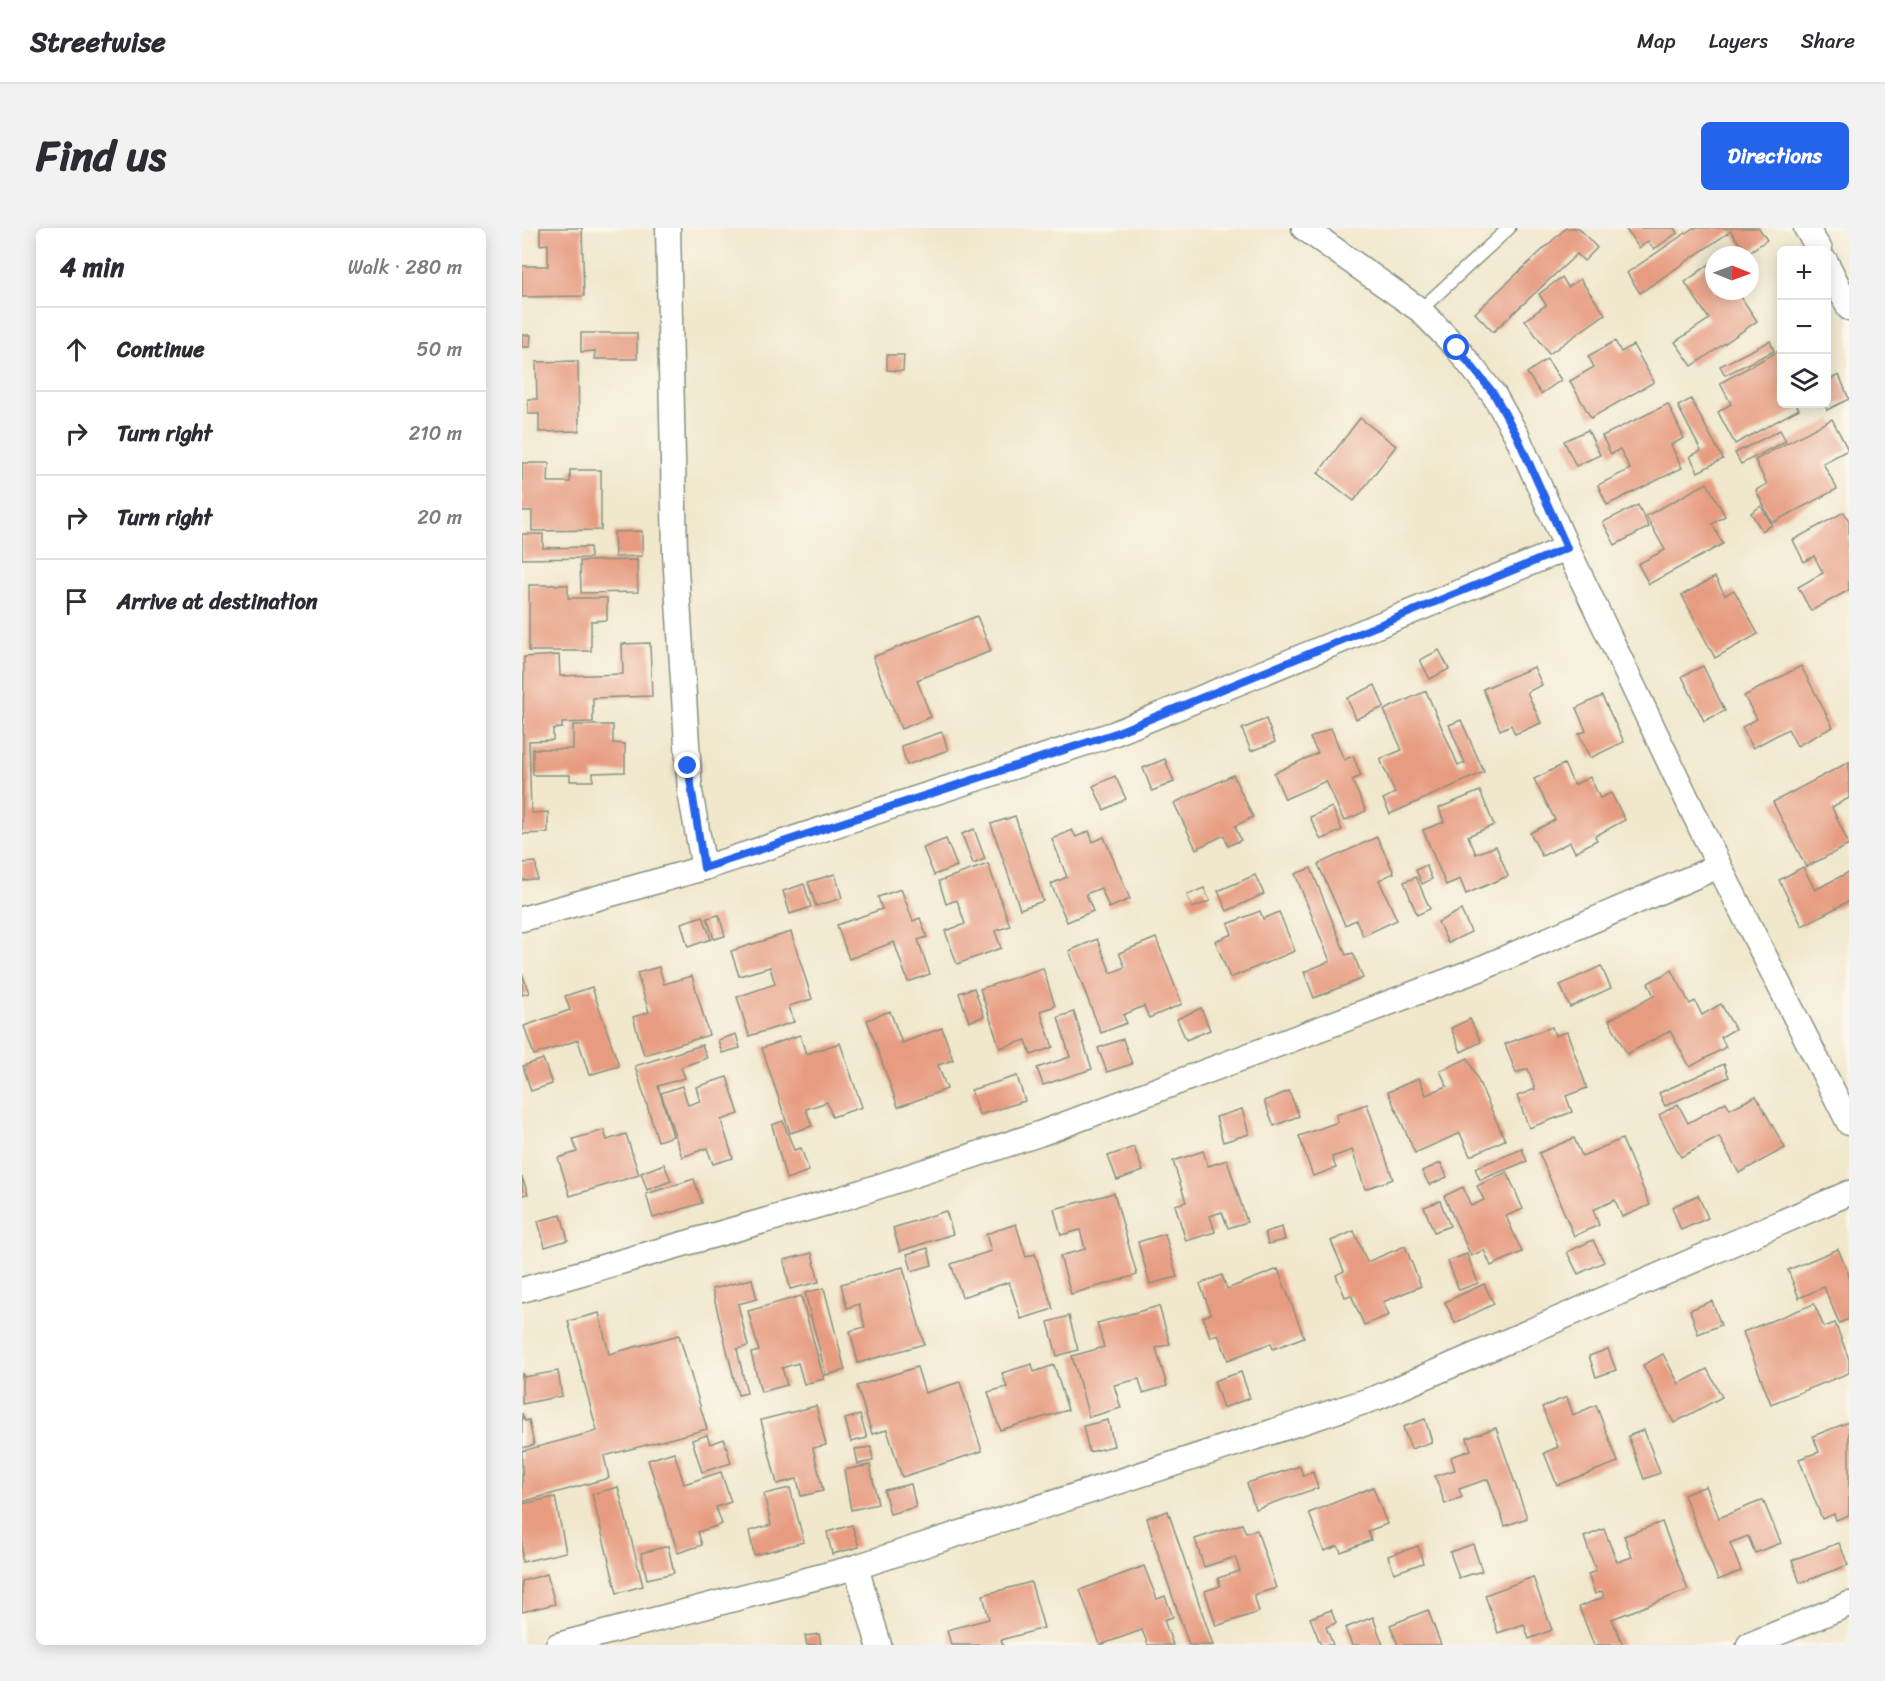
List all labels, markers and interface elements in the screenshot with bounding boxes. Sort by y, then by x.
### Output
text: Streetwise [30,17,166,66]
text: Map [1637,22,1676,60]
text: Layers [1709,22,1768,60]
text: Share [1801,22,1855,60]
text: Find us [36,119,166,193]
button: Directions [1701,122,1849,190]
text: 4 min [60,244,124,290]
north arrow [1705,246,1759,300]
map controls [1777,246,1831,408]
button: + [1777,246,1831,300]
text: Walk · 280 m [348,250,462,285]
button: − [1777,300,1831,354]
text: Continue [117,330,205,369]
text: 50 m [417,332,462,367]
icon: ahead [60,333,93,366]
route start [1443,334,1469,360]
button: layers [1777,354,1831,408]
text: Turn right [117,414,212,453]
text: 210 m [409,416,462,451]
icon: right [60,417,93,450]
text: Turn right [117,498,212,537]
text: 20 m [417,500,462,535]
icon: right [60,501,93,534]
text: Arrive at destination [117,582,318,621]
icon: arrive [60,585,93,618]
route end [674,752,700,778]

